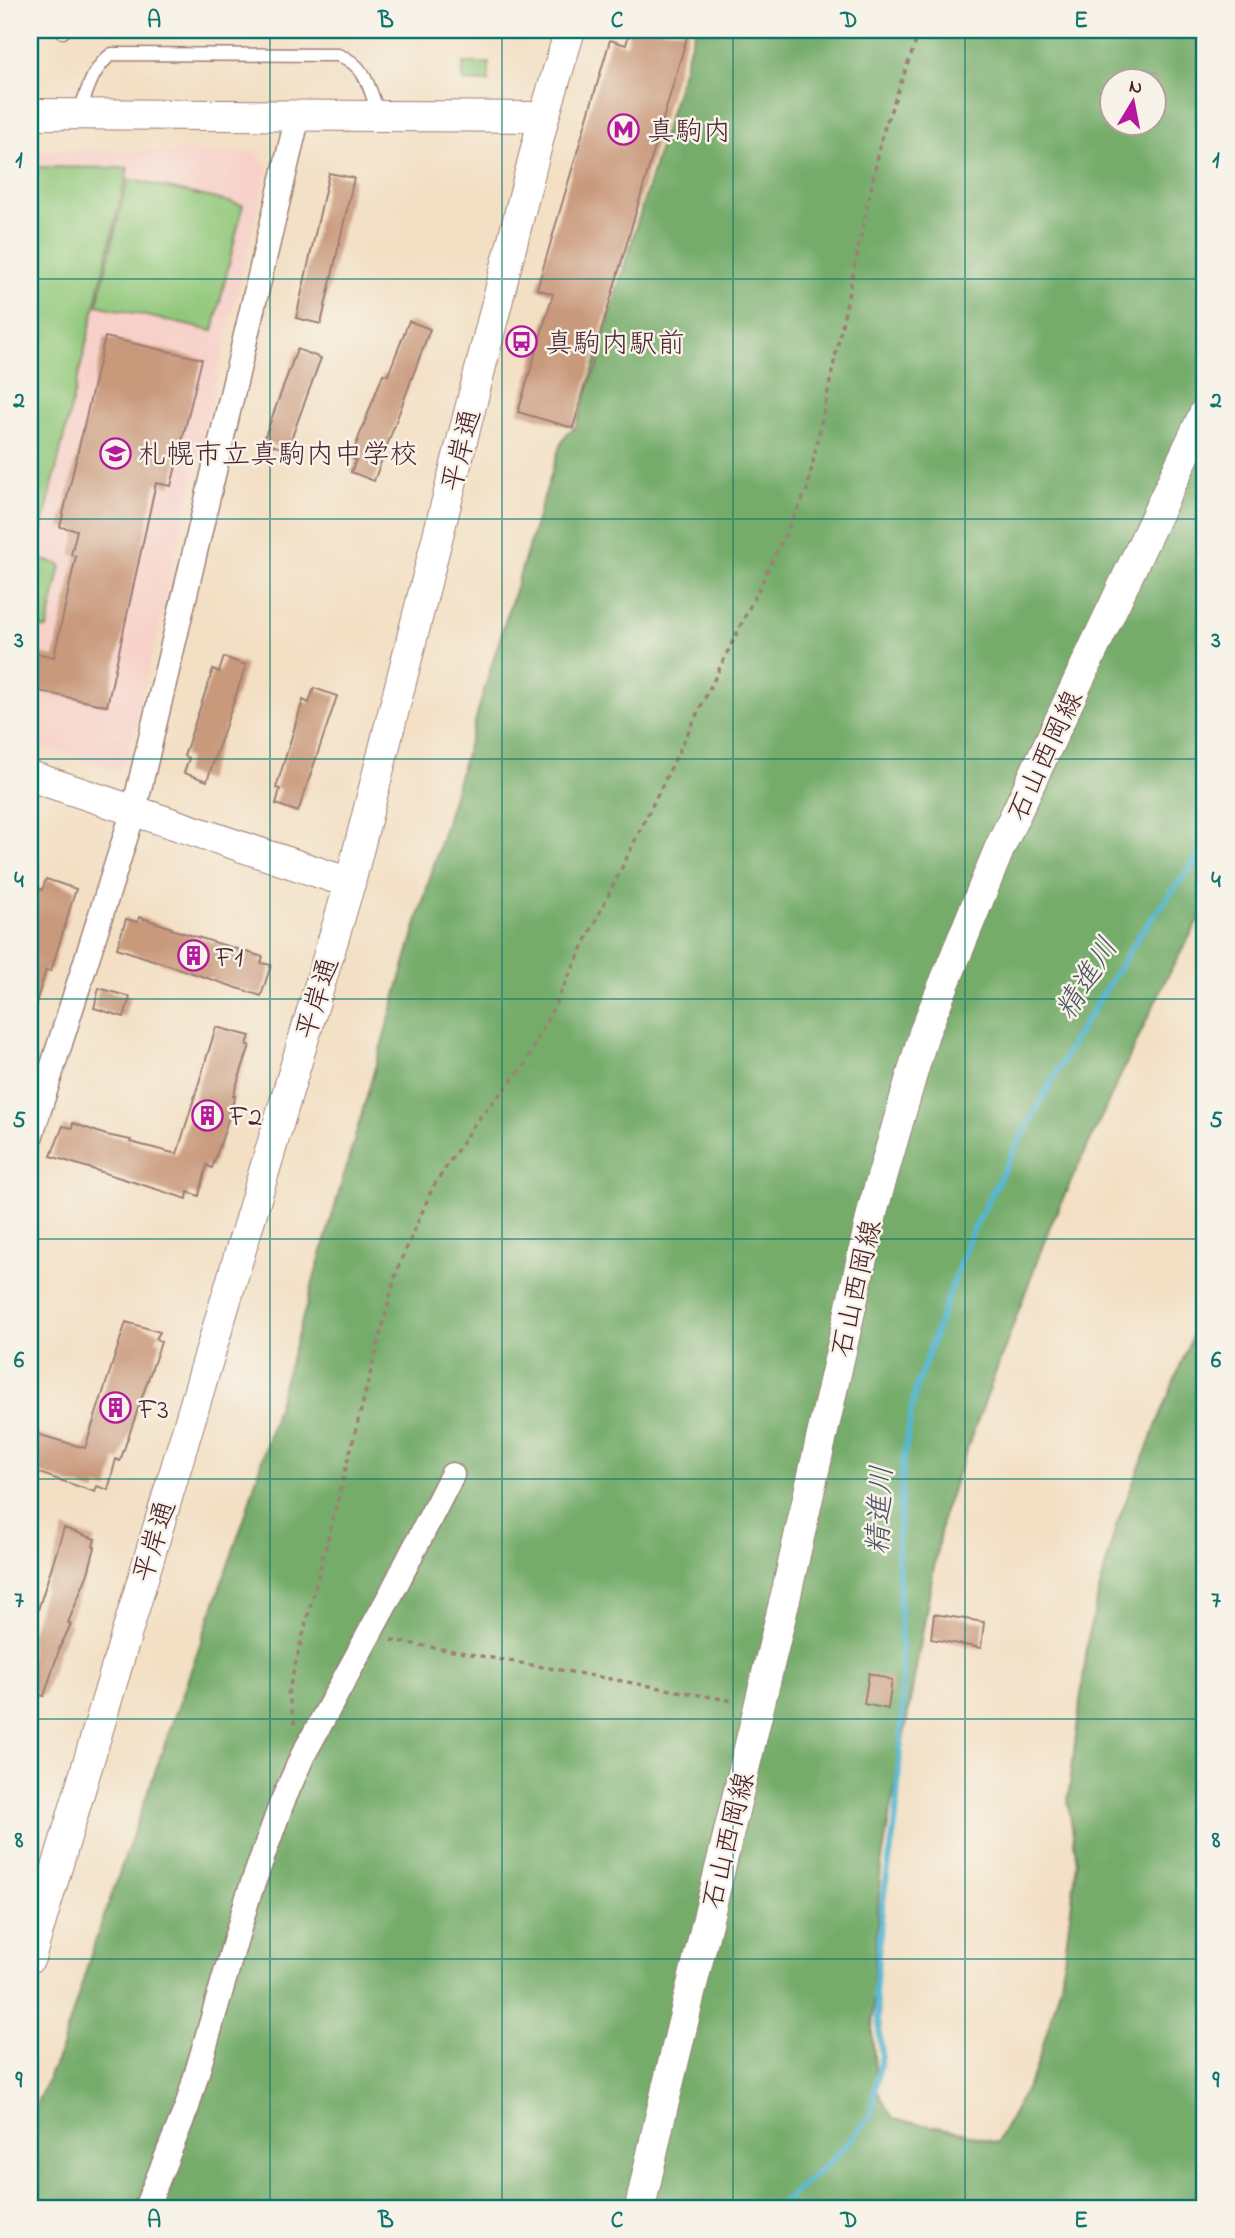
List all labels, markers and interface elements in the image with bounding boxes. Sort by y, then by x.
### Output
text: A [147,5,161,38]
text: B [377,5,394,38]
text: C [611,5,624,38]
text: D [840,5,857,38]
text: E [1074,5,1088,38]
north arrow [1098,66,1168,136]
text: N [1127,73,1144,102]
metro station icon: 真駒内 [607,113,641,147]
place label: 真駒内 [647,113,731,154]
text: 1 [15,145,23,178]
text: 1 [1212,145,1220,178]
bus stop icon: 真駒内駅前 [505,325,539,359]
place label: 真駒内駅前 [545,325,685,366]
text: 2 [12,385,25,418]
text: 2 [1209,385,1222,418]
street label: 平岸通 [433,405,493,497]
school or university icon: 札幌市立真駒内中学校 [98,436,132,470]
place label: 札幌市立真駒内中学校 [138,436,418,477]
text: 3 [13,625,24,658]
text: 3 [1210,625,1221,658]
street label: 石山西岡線 [999,684,1095,829]
text: 4 [14,865,24,898]
text: 4 [1211,865,1221,898]
water label: 精進川 [1046,930,1131,1029]
building icon: F1 [176,939,210,973]
place label: F1 [215,939,243,980]
street label: 平岸通 [287,953,351,1045]
building icon: F2 [190,1098,224,1132]
place label: F2 [229,1098,262,1139]
text: 5 [12,1105,26,1138]
text: 5 [1209,1105,1223,1138]
street label: 石山西岡線 [823,1216,894,1362]
text: 6 [14,1345,25,1378]
text: 6 [1211,1345,1222,1378]
building icon: F3 [99,1391,133,1425]
place label: F3 [138,1391,169,1432]
water label: 精進川 [858,1464,906,1556]
street label: 平岸通 [124,1496,188,1588]
text: 7 [14,1585,24,1618]
text: 7 [1211,1585,1221,1618]
street label: 石山西岡線 [694,1768,767,1914]
text: 8 [14,1825,24,1858]
text: 8 [1211,1825,1221,1858]
text: 9 [15,2065,24,2098]
text: 9 [1212,2065,1221,2098]
text: A [147,2205,161,2238]
text: B [377,2205,394,2238]
text: C [611,2205,624,2238]
text: D [840,2205,857,2238]
text: E [1074,2205,1088,2238]

